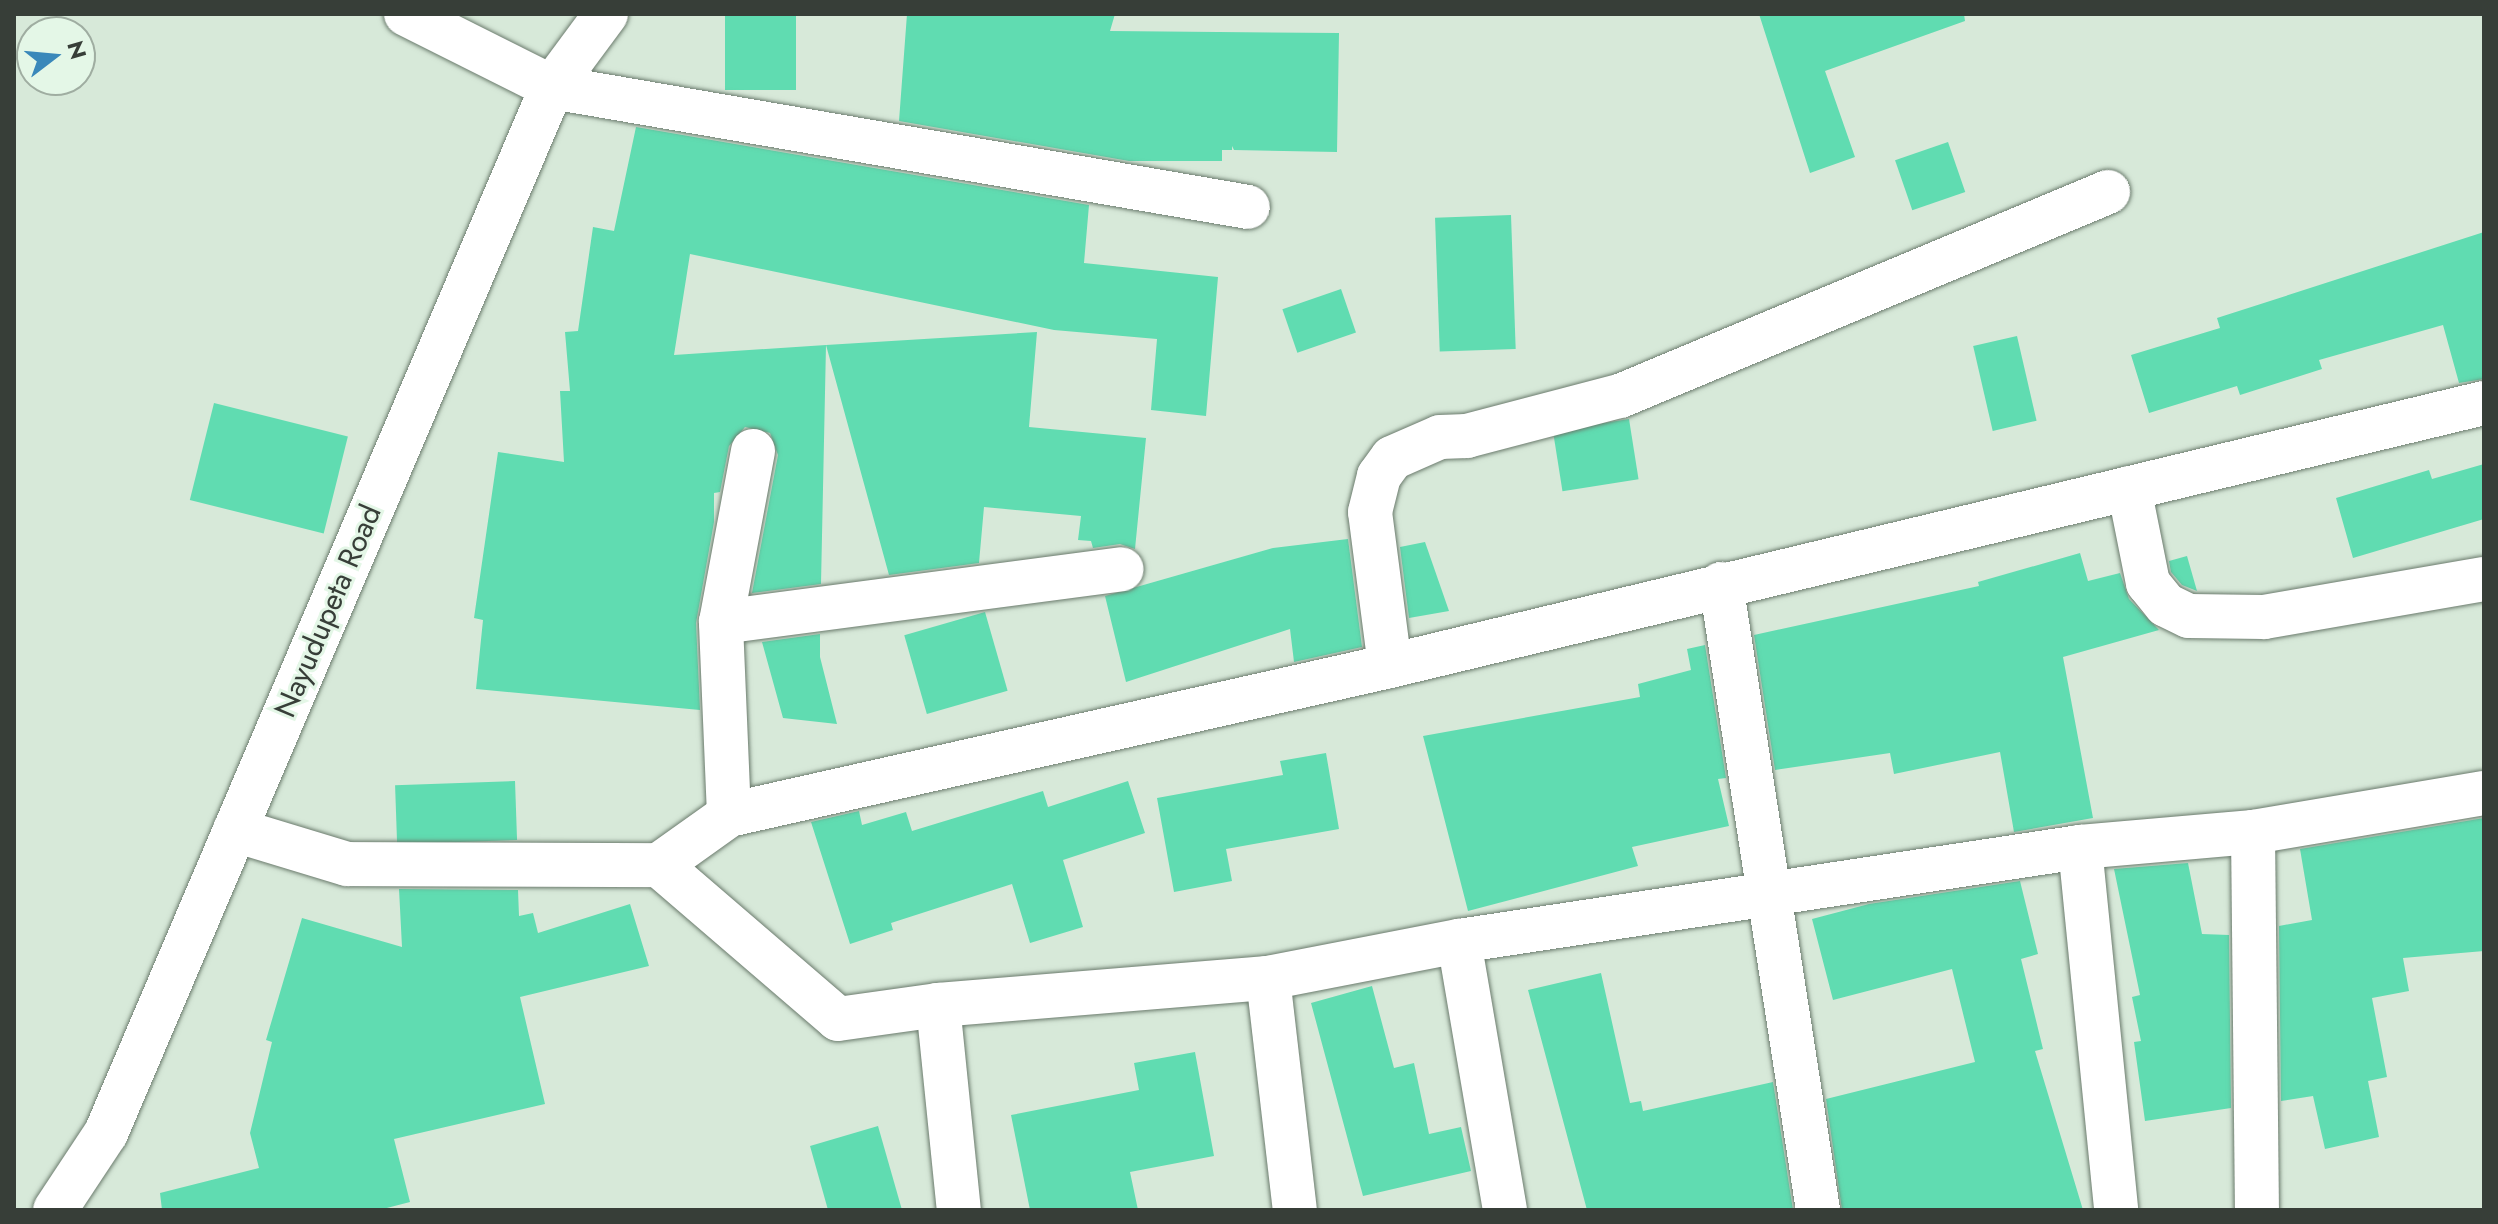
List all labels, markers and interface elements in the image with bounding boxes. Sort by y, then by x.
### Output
north arrow [16,16,96,96]
text: N [59,37,95,63]
street label: Nayudupeta Road [267,499,389,723]

